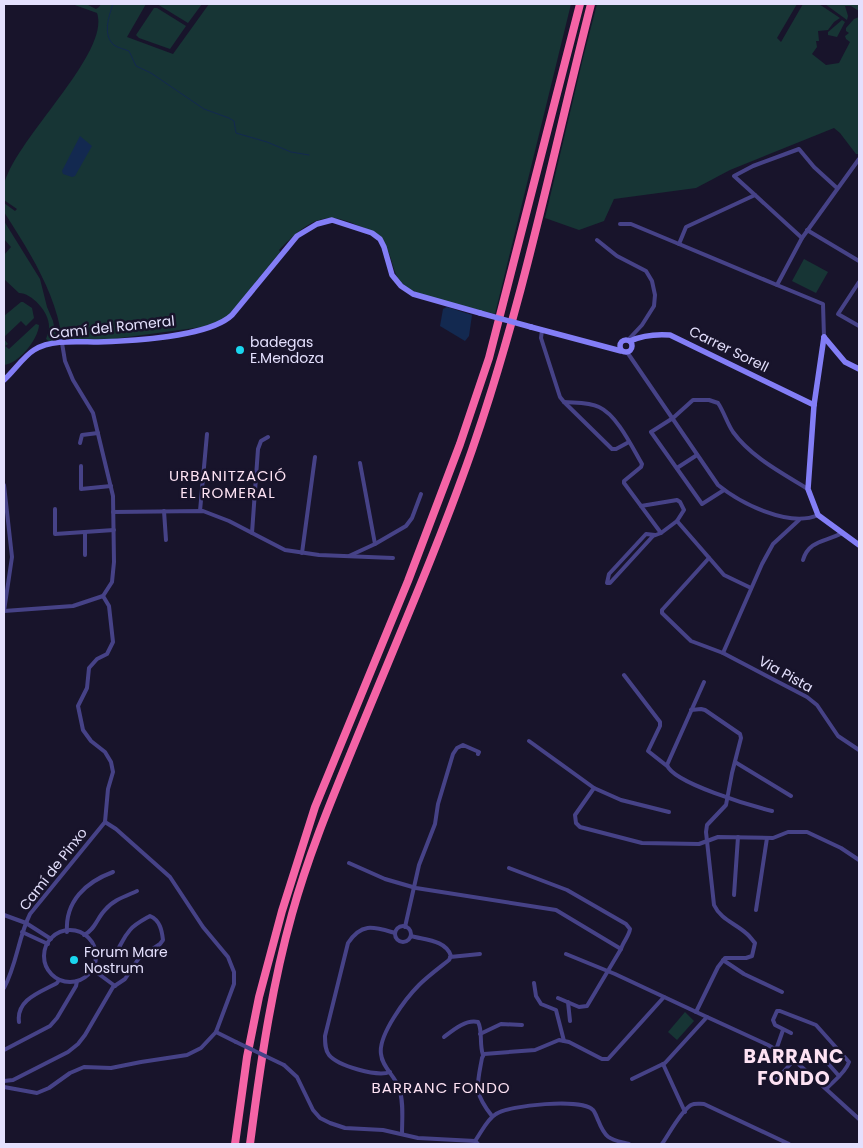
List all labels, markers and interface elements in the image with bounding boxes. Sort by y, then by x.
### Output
street label: Camí del Romeral [48,310,176,344]
street label: Carrer Sorell [686,321,772,377]
place label: badegas E.Mendoza [250,332,324,368]
marker: badegas E.Mendoza [234,344,246,356]
district label: URBANITZACIÓ EL ROMERAL [169,465,287,503]
street label: Via Pista [755,651,817,697]
street label: Camí de Pinxo [14,823,92,915]
place label: Forum Mare Nostrum [84,942,168,978]
marker: Forum Mare Nostrum [68,954,80,966]
district label: BARRANC FONDO [743,1043,845,1092]
district label: BARRANC FONDO [371,1077,511,1098]

